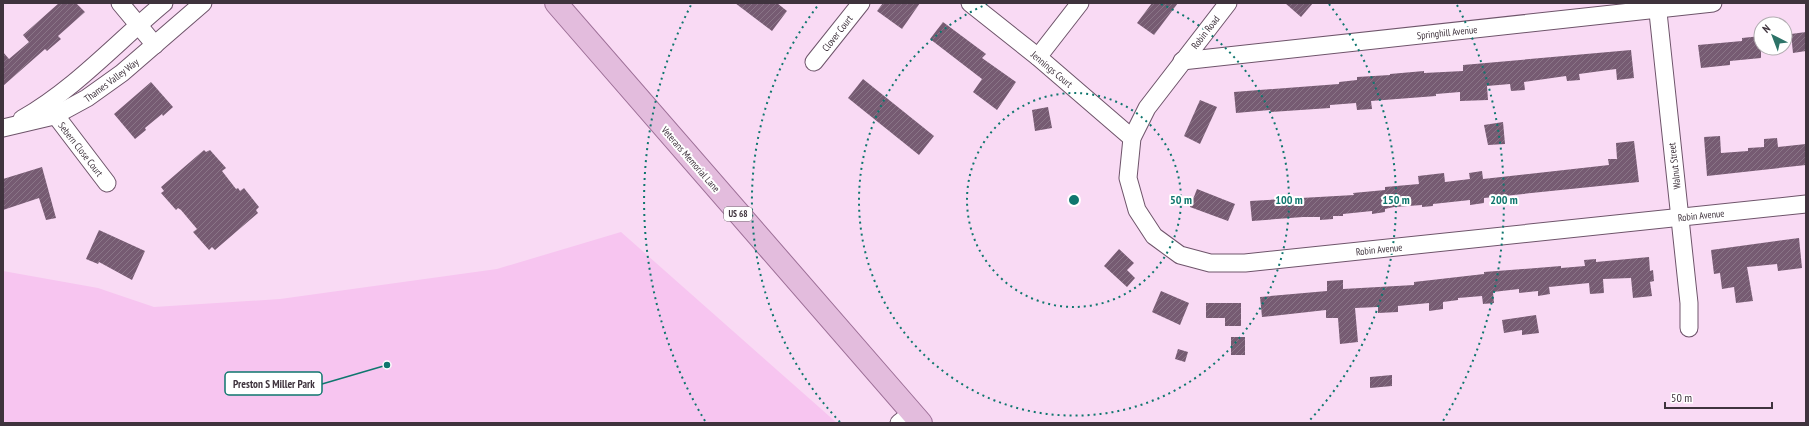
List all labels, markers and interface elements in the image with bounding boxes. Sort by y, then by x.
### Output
street label: Clover Court [819,12,856,54]
street label: Robin Road [1188,13,1222,52]
north arrow [1753,16,1793,56]
text: N [1759,21,1773,36]
street label: Springhill Avenue [1416,23,1478,42]
street label: Jennings Court [1027,48,1075,91]
street label: Thames Valley Way [81,55,141,105]
street label: Sebern Close Court [55,119,106,179]
street label: Veterans Memorial Lane [658,123,723,195]
street label: Walnut Street [1665,142,1684,190]
text: 50 m [1170,192,1192,207]
text: 100 m [1275,192,1303,207]
text: 150 m [1382,192,1410,207]
text: 200 m [1490,192,1518,207]
centre of rings [1067,193,1081,207]
road number: US 68 [724,207,752,221]
street label: Robin Avenue [1677,207,1725,224]
street label: Robin Avenue [1355,241,1403,258]
callout: Preston S Miller Park [225,372,322,395]
text: Preston S Miller Park [233,377,315,391]
scale bar [1665,384,1772,410]
text: 50 m [1671,390,1692,405]

